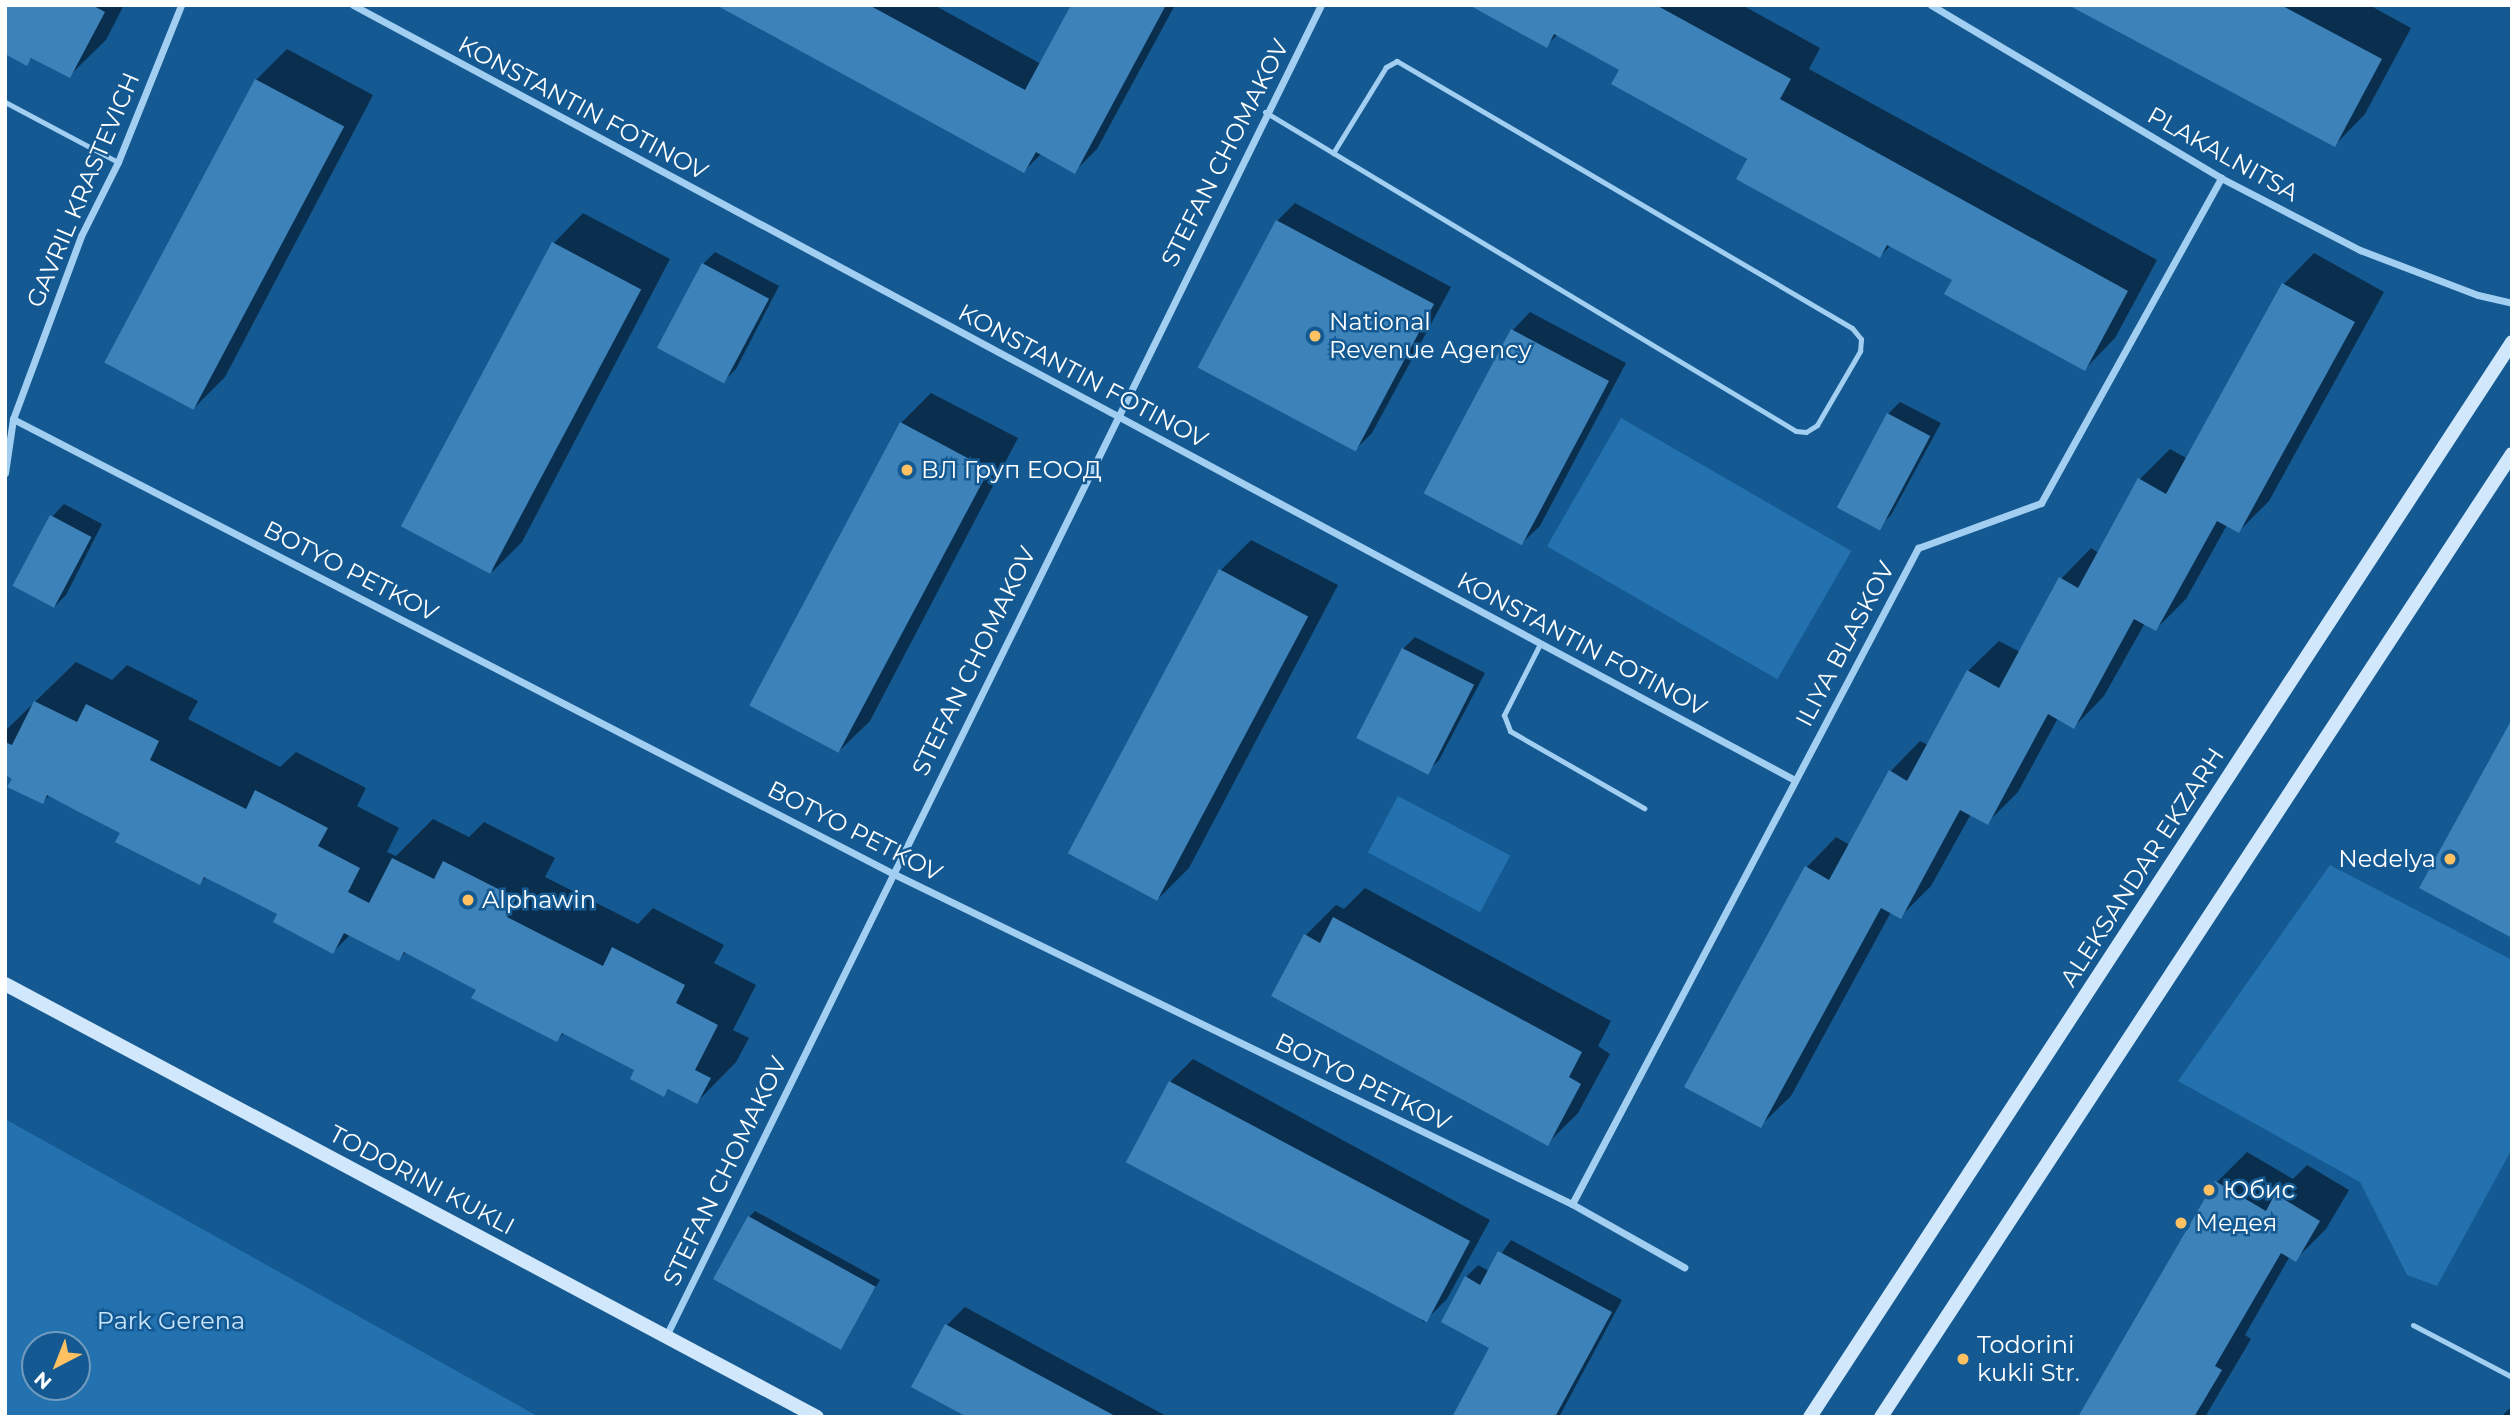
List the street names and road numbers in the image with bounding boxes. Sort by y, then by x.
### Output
street label: KONSTANTIN FOTINOV [453,30,713,186]
street label: STEFAN CHOMAKOV [1155,35,1295,271]
street label: GAVRIL KRASTEVICH [20,68,146,312]
street label: PLAKALNITSA [2142,101,2304,207]
street label: KONSTANTIN FOTINOV [953,298,1213,454]
street label: BOTYO PETKOV [259,515,443,627]
street label: STEFAN CHOMAKOV [906,542,1042,780]
street label: ILIYA BLASKOV [1789,557,1901,731]
street label: KONSTANTIN FOTINOV [1452,566,1712,722]
street label: ALEKSANDAR EKZARH [2054,742,2230,992]
street label: BOTYO PETKOV [763,775,947,887]
street label: BOTYO PETKOV [1270,1027,1456,1137]
street label: STEFAN CHOMAKOV [657,1052,793,1290]
street label: TODORINI KUKLI [324,1119,520,1241]

